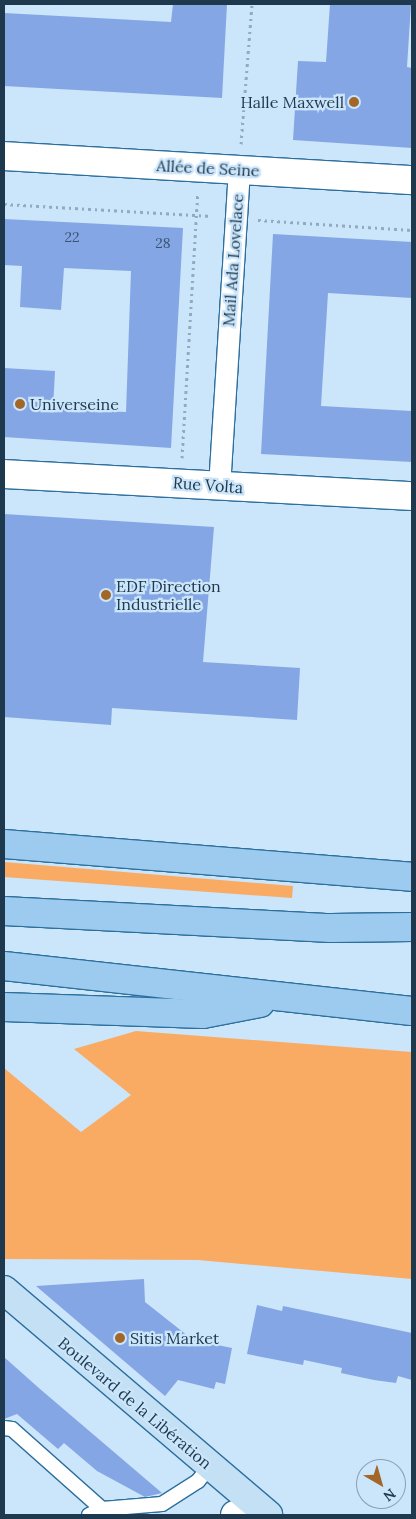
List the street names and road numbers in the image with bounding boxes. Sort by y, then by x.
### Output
street label: Allée de Seine [156,156,260,180]
street label: Mail Ada Lovelace [219,193,247,327]
street label: Rue Volta [172,473,244,497]
street label: Boulevard de la Libération [54,1333,216,1473]

